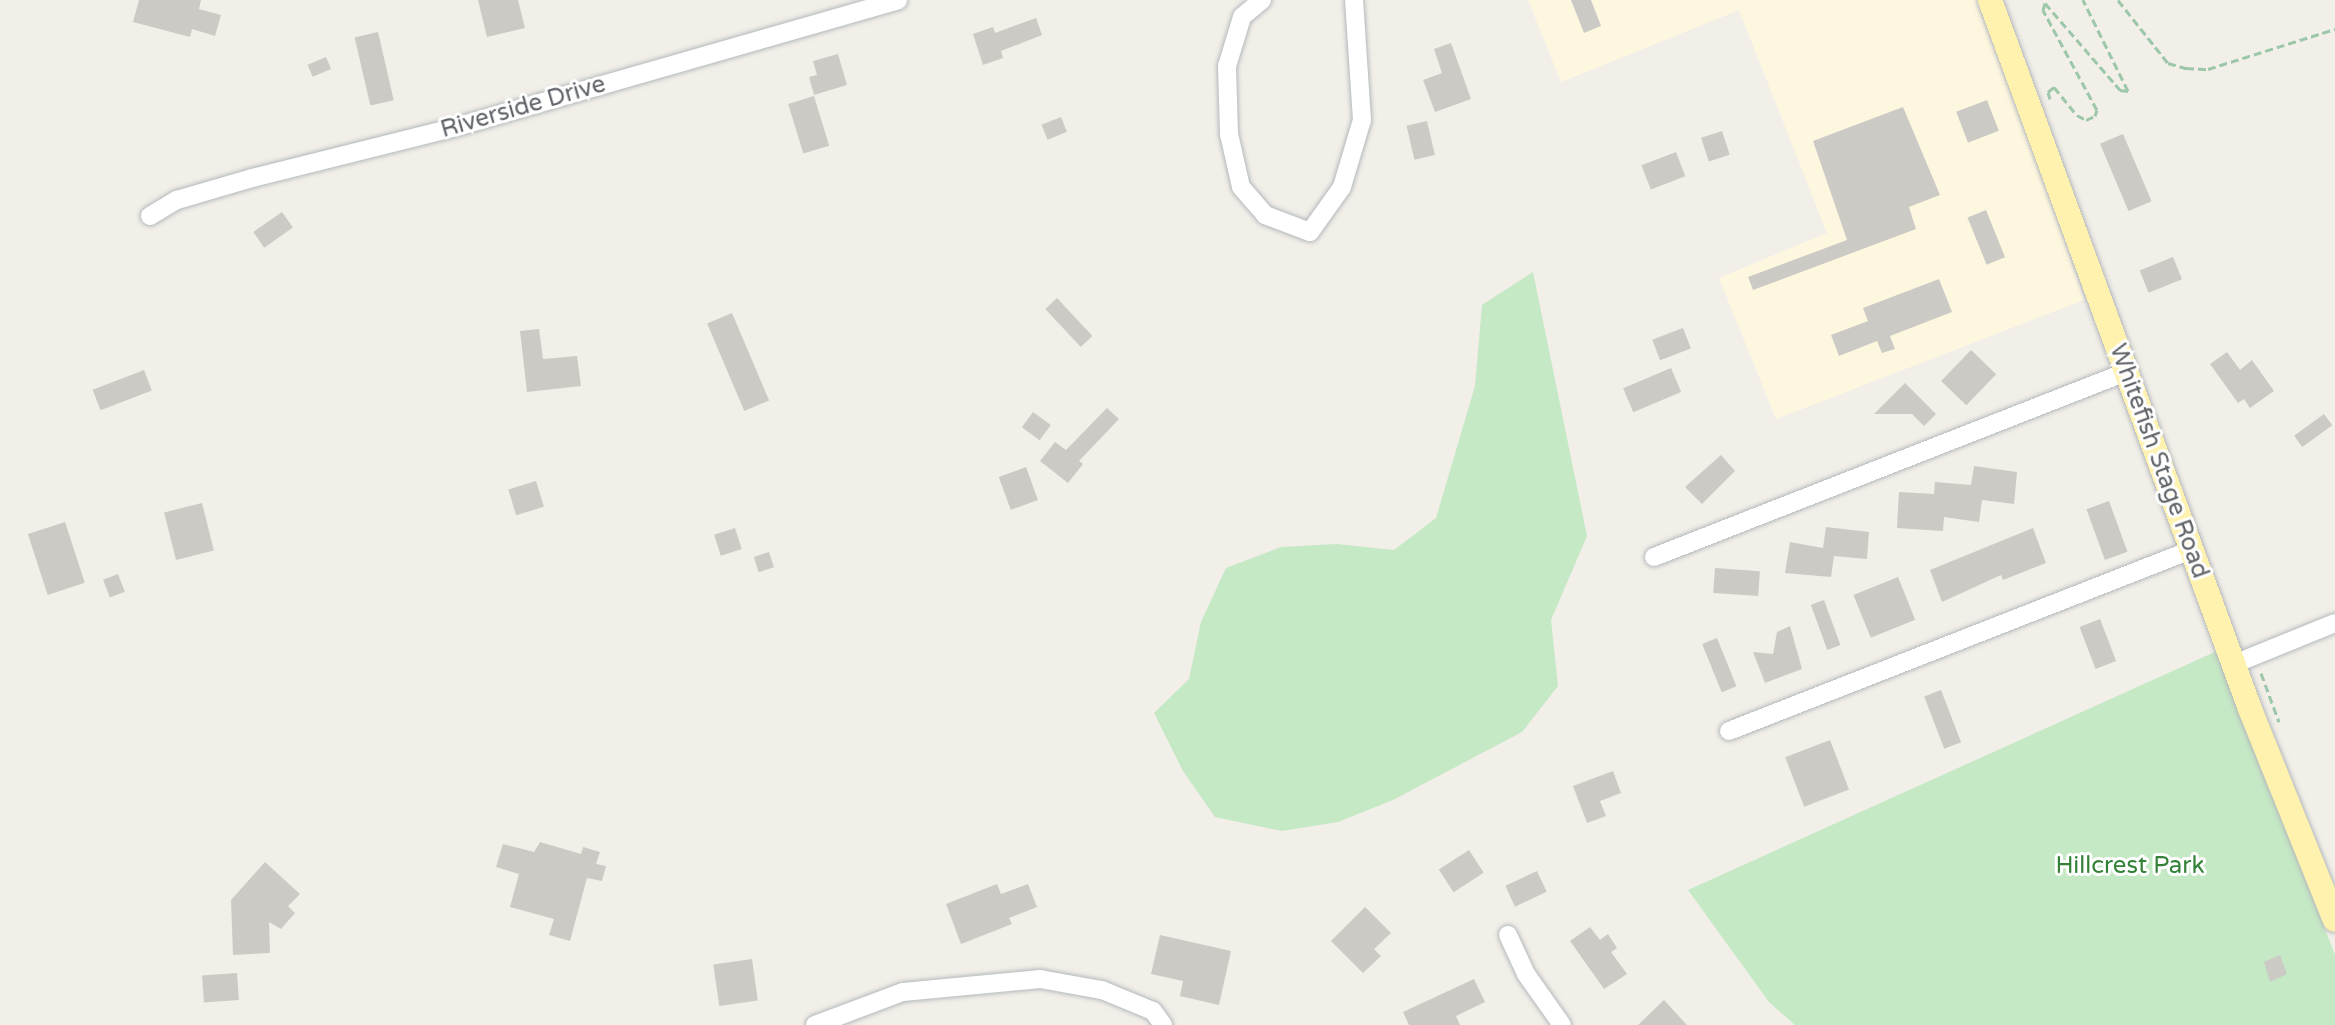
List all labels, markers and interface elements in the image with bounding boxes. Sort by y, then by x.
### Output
street label: Riverside Drive [437,70,609,144]
street label: Whitefish Stage Road [2103,340,2215,582]
park label: Hillcrest Park [2055,852,2205,880]

